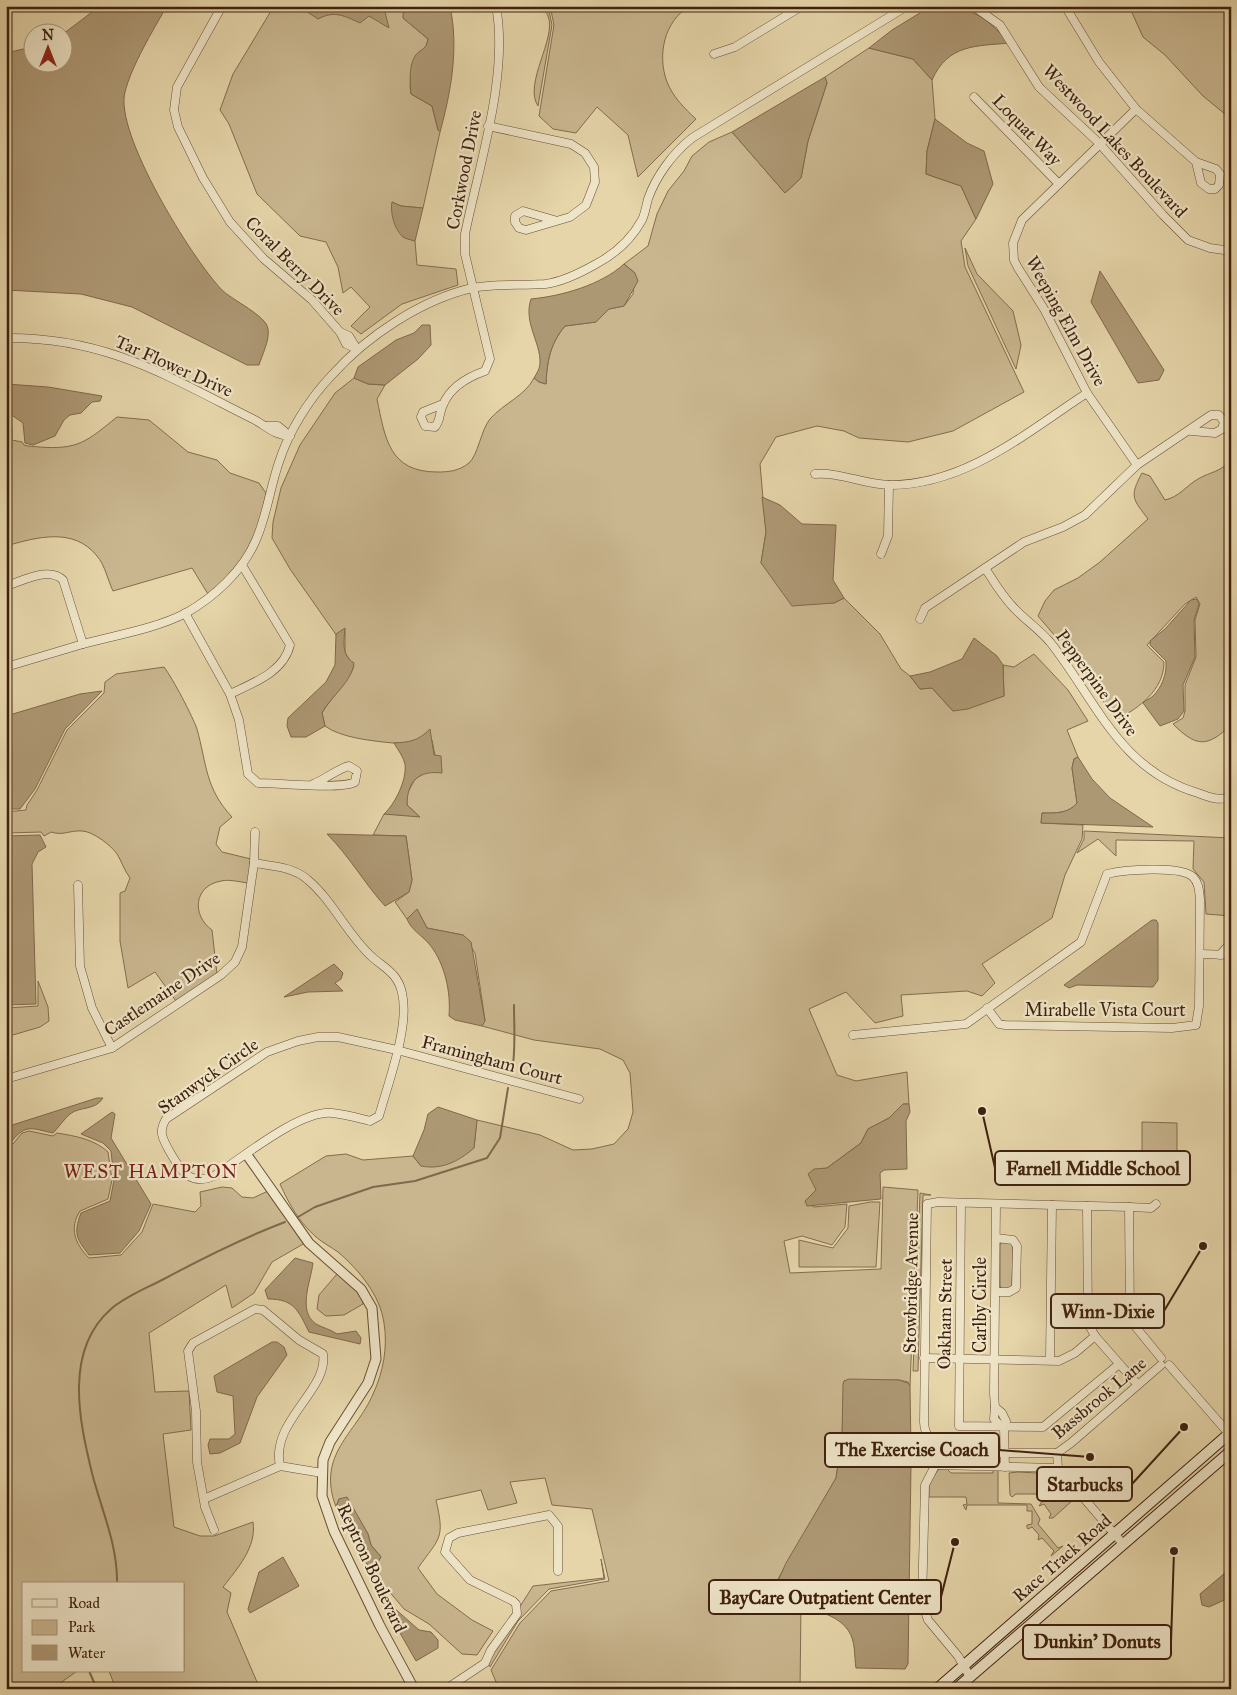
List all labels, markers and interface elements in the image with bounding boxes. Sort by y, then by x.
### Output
north arrow [22,22,72,72]
text: N [42,27,54,44]
street label: Westwood Lakes Boulevard [1038,60,1192,222]
street label: Loquat Way [987,90,1067,171]
street label: Corkwood Drive [442,109,486,231]
street label: Coral Berry Drive [241,212,349,320]
street label: Weeping Elm Drive [1020,252,1111,391]
street label: Tar Flower Drive [112,330,236,402]
street label: Pepperpine Drive [1051,625,1143,741]
street label: Castlemaine Drive [100,947,224,1041]
street label: Mirabelle Vista Court [1024,999,1186,1021]
street label: Framingham Court [419,1031,565,1090]
street label: Stanwyck Circle [154,1033,262,1119]
callout: Farnell Middle School [995,1151,1190,1185]
text: Farnell Middle School [1006,1157,1181,1180]
district label: WEST HAMPTON [63,1160,239,1183]
street label: Stowbridge Avenue [899,1212,924,1354]
street label: Carlby Circle [969,1257,991,1353]
street label: Oakham Street [933,1258,957,1370]
callout: Winn-Dixie [1051,1294,1164,1328]
text: Winn-Dixie [1061,1300,1155,1323]
street label: Bassbrook Lane [1047,1352,1151,1444]
callout: The Exercise Coach [825,1433,999,1467]
text: The Exercise Coach [834,1438,989,1461]
callout: Starbucks [1037,1467,1132,1501]
text: Starbucks [1047,1473,1123,1496]
street label: Reptron Boulevard [333,1500,411,1636]
street label: Race Track Road [1008,1509,1116,1607]
callout: BayCare Outpatient Center [709,1580,941,1614]
legend [22,1582,185,1672]
text: BayCare Outpatient Center [719,1586,932,1610]
text: Road [68,1594,100,1612]
text: Park [68,1618,95,1636]
callout: Dunkin' Donuts [1023,1625,1171,1659]
text: Dunkin' Donuts [1033,1630,1161,1653]
text: Water [68,1644,105,1662]

